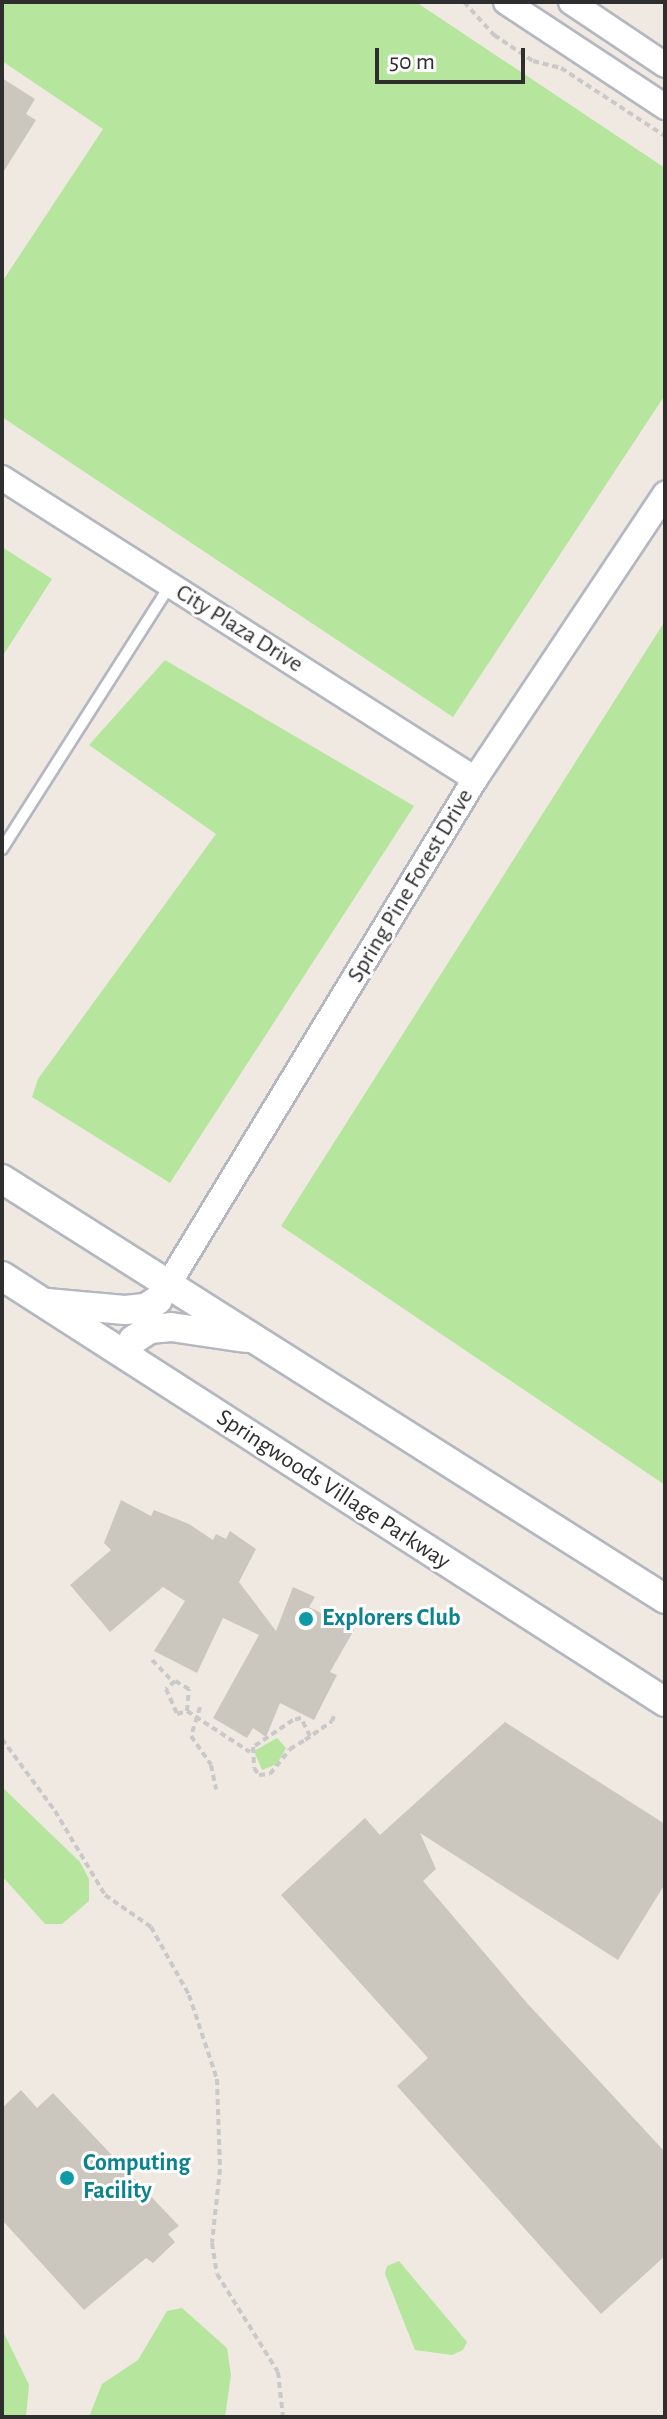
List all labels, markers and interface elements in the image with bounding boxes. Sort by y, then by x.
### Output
scale bar [379,32,529,82]
text: 50 m [389,50,435,74]
street label: City Plaza Drive [170,579,308,679]
street label: Spring Pine Forest Drive [342,784,480,988]
street label: Springwoods Village Parkway [211,1404,455,1576]
place label: Explorers Club [322,1605,461,1633]
marker: Explorers Club [297,1610,315,1628]
place label: Computing Facility [83,2150,190,2206]
marker: Computing Facility [58,2169,76,2187]

